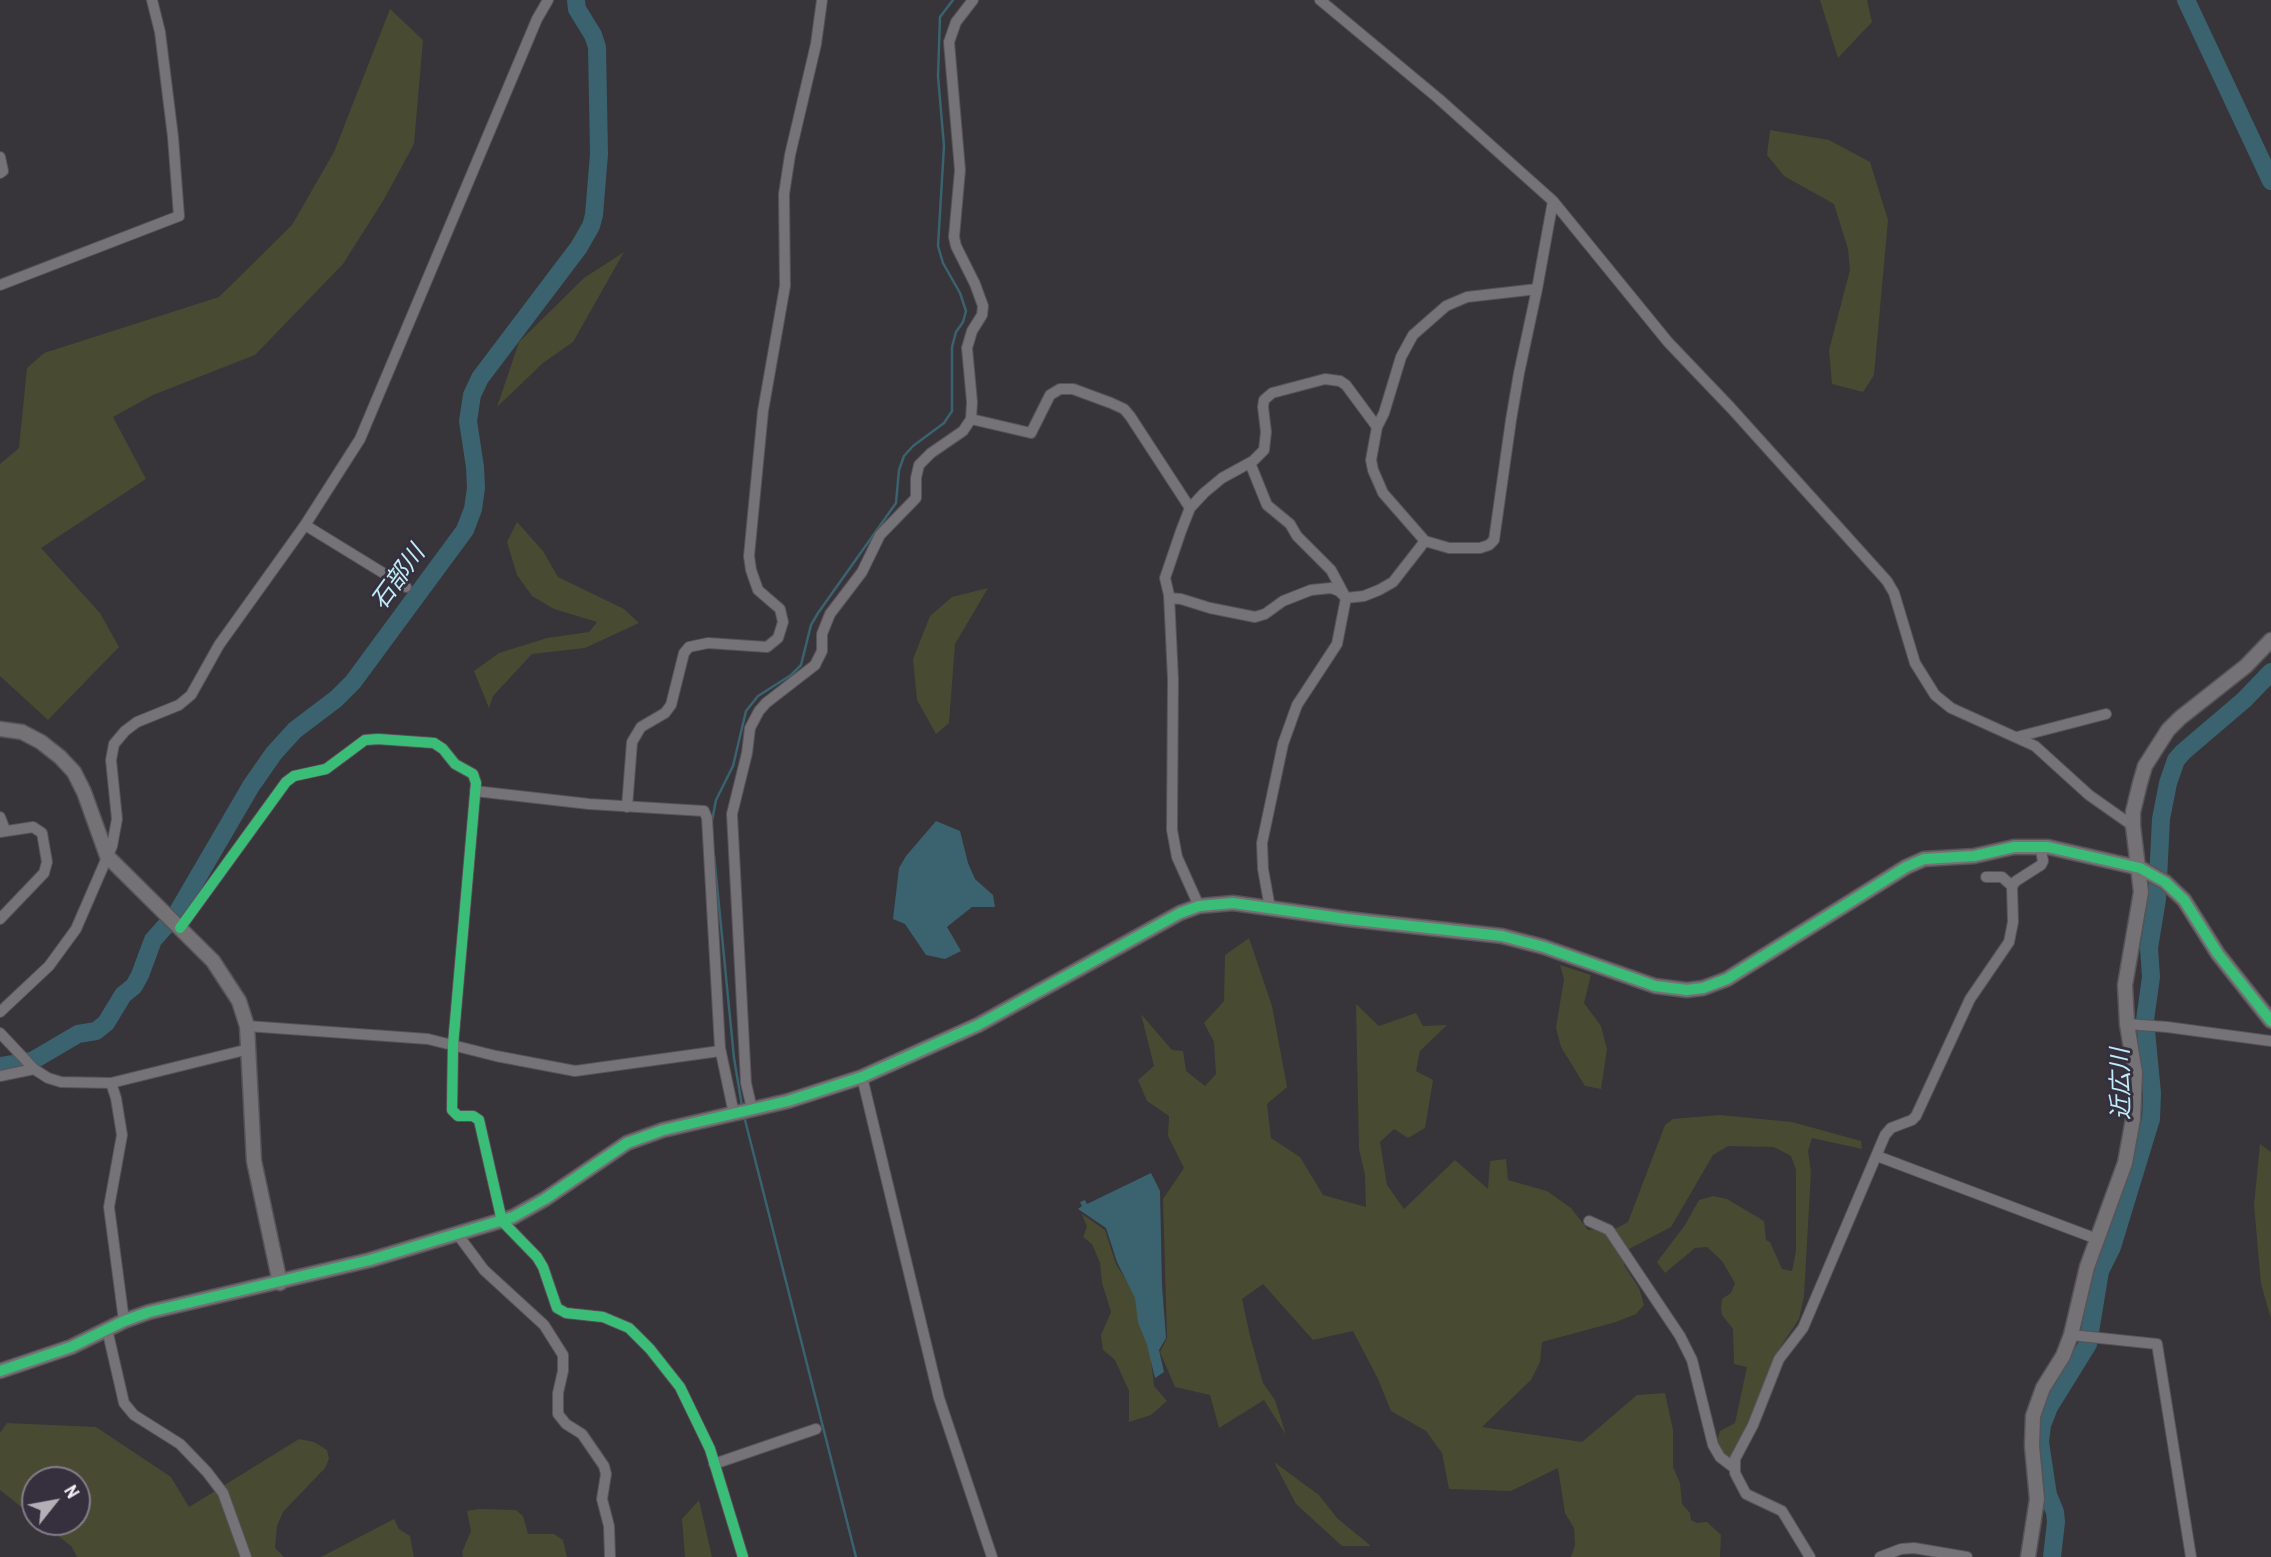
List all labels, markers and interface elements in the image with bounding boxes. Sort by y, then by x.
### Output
water label: 石部川 [366,540,432,616]
water label: 近広川 [2107,1048,2137,1120]
north arrow [21,1466,91,1536]
text: N [58,1480,86,1503]

